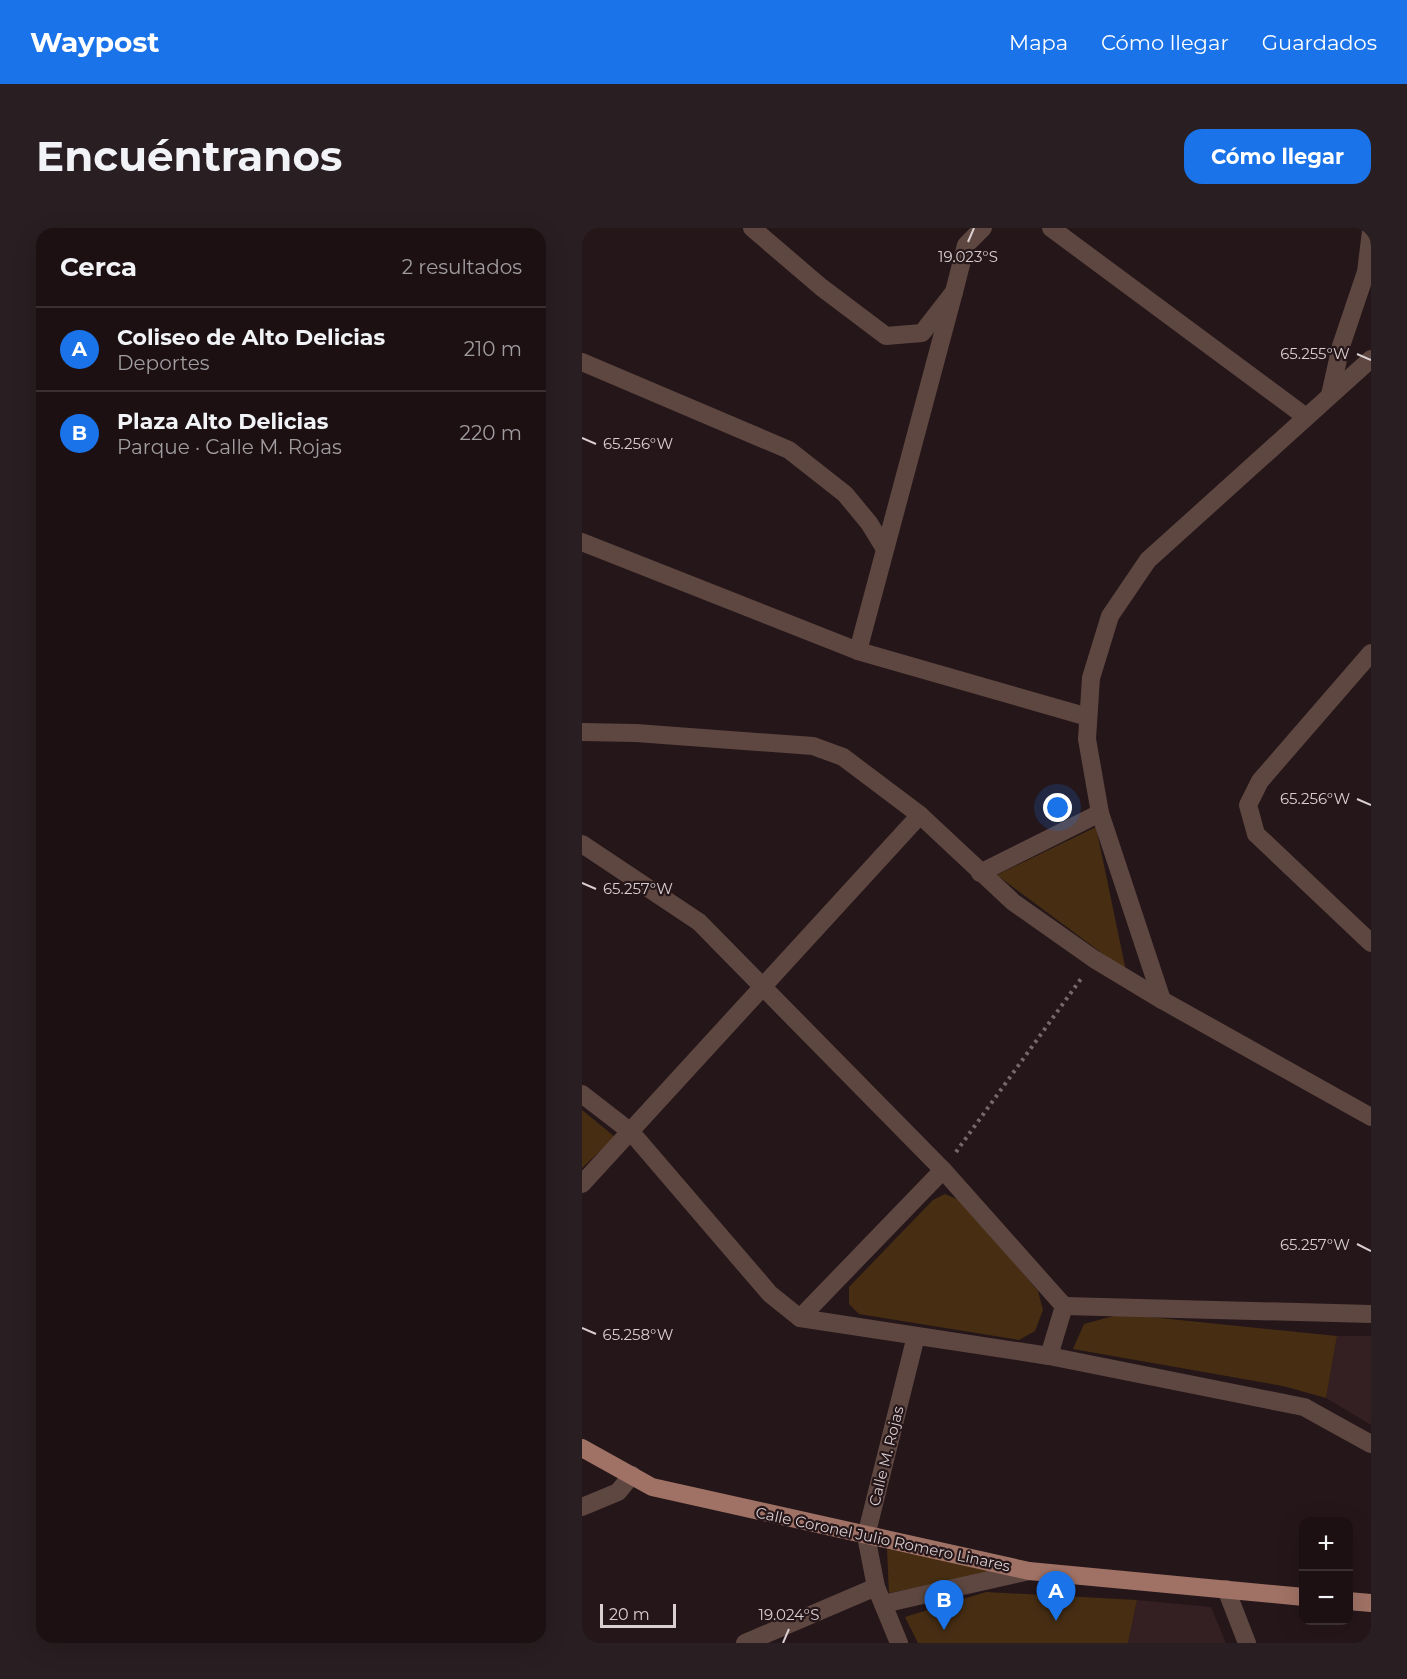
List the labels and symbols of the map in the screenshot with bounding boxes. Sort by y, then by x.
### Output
text: 19.023°S [938,247,998,266]
text: 65.255°W [1280,344,1350,363]
text: 65.256°W [603,434,673,453]
text: 65.256°W [1280,789,1350,808]
your location [1043,793,1072,822]
text: 65.257°W [603,879,673,898]
text: 65.257°W [1280,1235,1350,1254]
text: 65.258°W [603,1325,674,1344]
street label: Calle M. Rojas [864,1404,908,1508]
street label: Calle Coronel Julio Romero Linares [754,1503,1012,1575]
pin: A [1036,1572,1076,1621]
pin: B [924,1580,964,1630]
scale bar [600,1601,676,1628]
text: 19.024°S [759,1605,819,1624]

